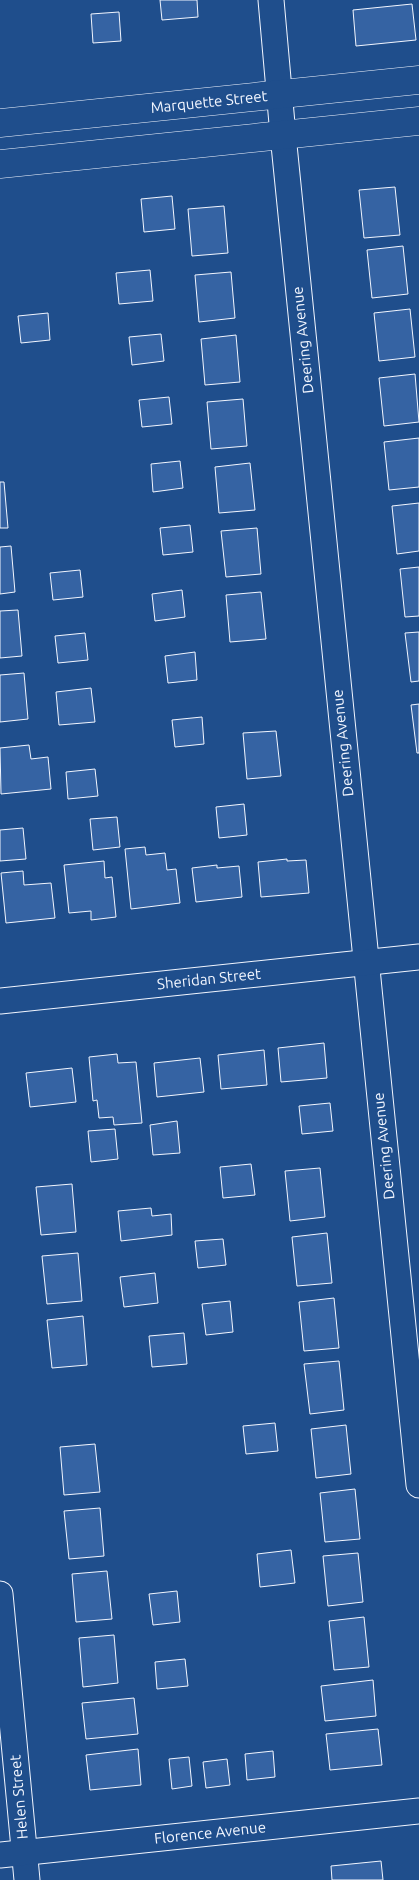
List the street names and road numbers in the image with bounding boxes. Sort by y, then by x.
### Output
street label: Marquette Street [150,87,268,116]
street label: Deering Avenue [288,286,317,394]
street label: Deering Avenue [328,689,357,797]
street label: Sheridan Street [156,965,262,992]
street label: Deering Avenue [369,1092,398,1200]
street label: Helen Street [6,1754,31,1840]
street label: Florence Avenue [153,1818,267,1847]

